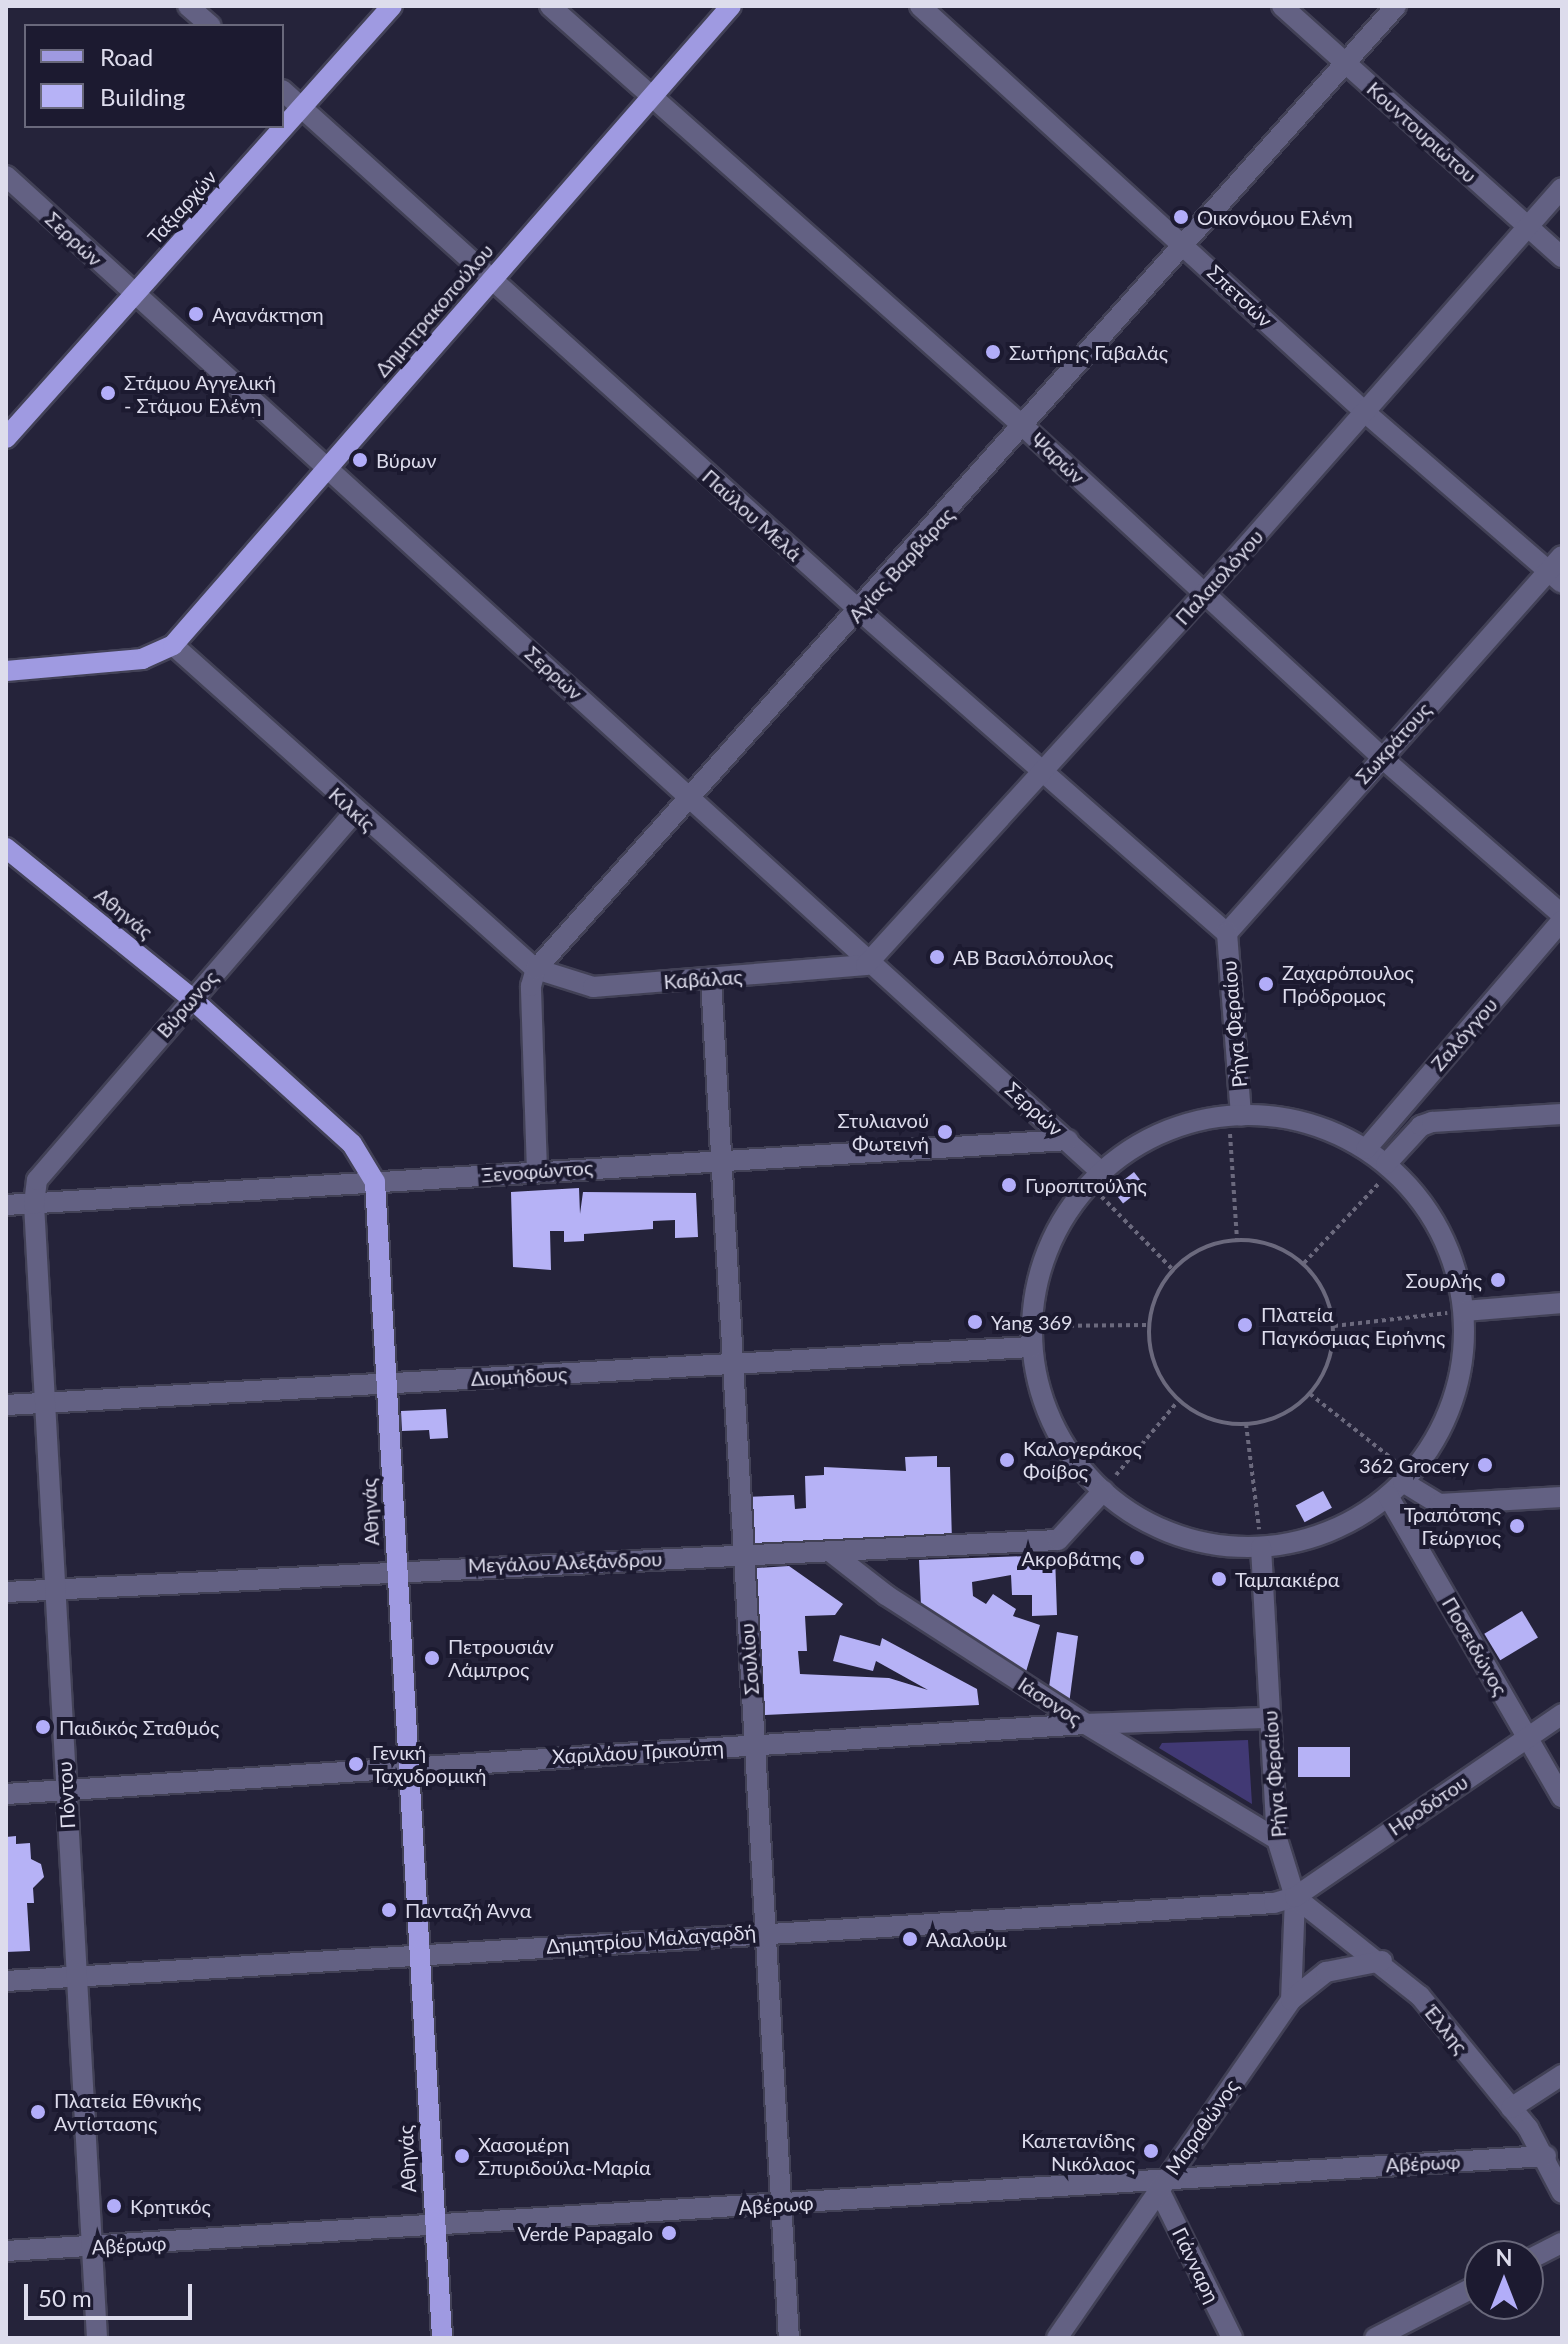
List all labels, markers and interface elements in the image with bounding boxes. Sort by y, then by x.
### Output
legend [24,24,284,128]
text: Road [100,42,153,71]
street label: Κουντουριώτου [1362,76,1482,188]
text: Building [100,82,185,111]
street label: Ταξιαρχών [142,165,222,249]
place label: Οικονόμου Ελένη [1197,205,1353,229]
street label: Σερρών [41,207,107,271]
marker: Οικονόμου Ελένη [1172,208,1190,226]
street label: Δημητρακοπούλου [370,239,498,381]
street label: Σπετσών [1203,260,1277,332]
place label: Αγανάκτηση [212,302,324,326]
marker: Αγανάκτηση [187,305,205,323]
place label: Σωτήρης Γαβαλάς [1009,340,1168,364]
marker: Σωτήρης Γαβαλάς [984,343,1002,361]
place label: Στάμου Αγγελική - Στάμου Ελένη [124,370,277,417]
marker: Στάμου Αγγελική - Στάμου Ελένη [99,384,117,402]
street label: Ψαρών [1026,427,1090,489]
place label: Βύρων [376,448,436,472]
marker: Βύρων [351,451,369,469]
street label: Παύλου Μελά [698,464,806,566]
street label: Αγίας Βαρβάρας [843,503,959,627]
street label: Παλαιολόγου [1170,524,1268,630]
street label: Σερρών [520,641,588,705]
street label: Σωκράτους [1350,698,1436,788]
street label: Κιλκίς [324,782,380,836]
street label: Αθηνάς [90,882,158,944]
place label: ΑΒ Βασιλόπουλος [953,945,1113,969]
marker: ΑΒ Βασιλόπουλος [928,948,946,966]
street label: Ρήγα Φεραίου [1217,960,1251,1088]
place label: Ζαχαρόπουλος Πρόδρομος [1282,960,1414,1007]
street label: Καβάλας [663,964,743,994]
street label: Βύρωνος [151,966,223,1042]
marker: Ζαχαρόπουλος Πρόδρομος [1257,975,1275,993]
street label: Ζαλόγγου [1426,993,1502,1075]
street label: Σερρών [1000,1077,1068,1141]
place label: Στυλιανού Φωτεινή [837,1108,929,1155]
marker: Στυλιανού Φωτεινή [936,1123,954,1141]
street label: Ξενοφώντος [480,1155,594,1187]
place label: Γυροπιτούλης [1025,1173,1147,1197]
marker: Γυροπιτούλης [1000,1176,1018,1194]
place label: Σουρλής [1405,1268,1482,1292]
marker: Σουρλής [1489,1271,1507,1289]
place label: Πλατεία Παγκόσμιας Ειρήνης [1261,1302,1445,1349]
place label: Yang 369 [991,1310,1073,1334]
marker: Yang 369 [966,1313,984,1331]
marker: Πλατεία Παγκόσμιας Ειρήνης [1236,1316,1254,1334]
street label: Διομήδους [470,1361,568,1391]
place label: Καλογεράκος Φοίβος [1023,1436,1142,1483]
marker: Καλογεράκος Φοίβος [998,1451,1016,1469]
place label: 362 Grocery [1359,1453,1469,1477]
marker: 362 Grocery [1476,1456,1494,1474]
street label: Αθηνάς [356,1478,384,1546]
place label: Τραπότσης Γεώργιος [1404,1502,1501,1549]
marker: Τραπότσης Γεώργιος [1508,1517,1526,1535]
place label: Ακροβάτης [1022,1546,1121,1570]
street label: Μεγάλου Αλεξάνδρου [467,1547,663,1577]
marker: Ακροβάτης [1128,1549,1146,1567]
place label: Ταμπακιέρα [1235,1567,1340,1591]
marker: Ταμπακιέρα [1210,1570,1228,1588]
street label: Ποσειδώνος [1437,1593,1513,1699]
street label: Σουλίου [735,1622,763,1696]
place label: Πετρουσιάν Λάμπρος [448,1634,554,1681]
marker: Πετρουσιάν Λάμπρος [423,1649,441,1667]
street label: Ιάσονος [1014,1672,1086,1730]
street label: Ρήγα Φεραίου [1258,1710,1290,1838]
place label: Παιδικός Σταθμός [59,1715,219,1739]
marker: Παιδικός Σταθμός [34,1718,52,1736]
street label: Χαριλάου Τρικούπη [551,1736,725,1768]
place label: Γενική Ταχυδρομική [372,1740,486,1787]
marker: Γενική Ταχυδρομική [347,1755,365,1773]
street label: Πόντου [52,1761,80,1829]
street label: Ηροδότου [1384,1770,1472,1840]
place label: Πανταζή Άννα [405,1898,532,1922]
marker: Πανταζή Άννα [380,1901,398,1919]
street label: Δημητρίου Μαλαγαρδή [545,1920,757,1958]
place label: Αλαλούμ [926,1927,1007,1951]
marker: Αλαλούμ [901,1930,919,1948]
street label: Έλλης [1419,2000,1473,2058]
street label: Μαραθώνος [1160,2075,1244,2179]
place label: Πλατεία Εθνικής Αντίστασης [54,2088,201,2135]
marker: Πλατεία Εθνικής Αντίστασης [29,2103,47,2121]
street label: Αθηνάς [393,2125,421,2193]
place label: Καπετανίδης Νικόλαος [1021,2128,1135,2175]
place label: Χασομέρη Σπυριδούλα-Μαρία [478,2132,651,2179]
marker: Καπετανίδης Νικόλαος [1142,2142,1160,2160]
marker: Χασομέρη Σπυριδούλα-Μαρία [453,2147,471,2165]
street label: Αβέρωφ [1385,2149,1461,2177]
street label: Αβέρωφ [738,2190,814,2220]
place label: Κρητικός [130,2194,211,2218]
marker: Κρητικός [105,2197,123,2215]
place label: Verde Papagalo [517,2221,653,2245]
street label: Γιάνναρη [1167,2223,1225,2307]
marker: Verde Papagalo [660,2224,678,2242]
street label: Αβέρωφ [91,2231,167,2259]
north arrow [1464,2240,1544,2320]
text: N [1496,2244,1512,2271]
scale bar [28,2268,196,2318]
text: 50 m [38,2283,92,2312]

